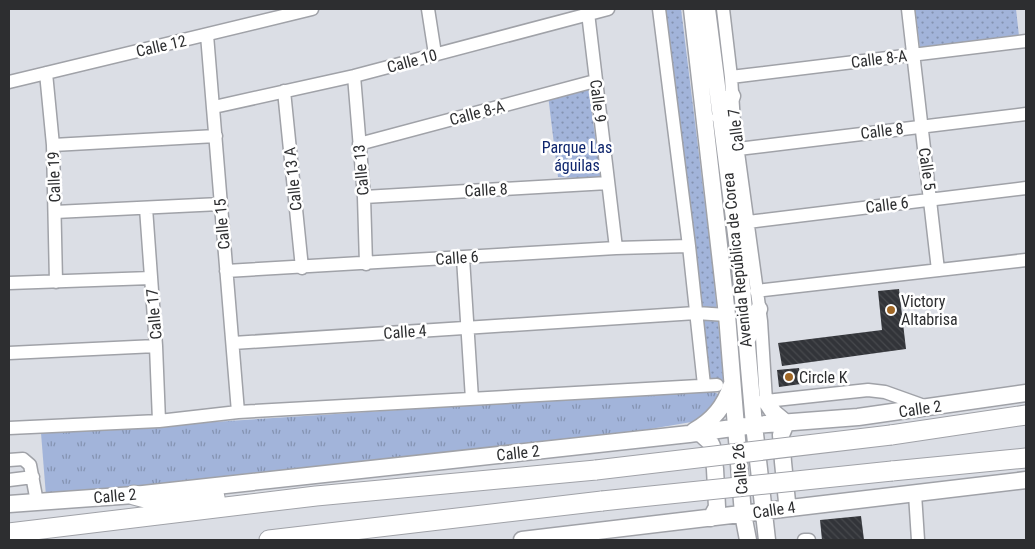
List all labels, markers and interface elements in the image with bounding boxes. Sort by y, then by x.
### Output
street label: Calle 12 [134,31,188,61]
street label: Calle 10 [385,45,439,77]
street label: Calle 8-A [850,46,908,72]
street label: Calle 9 [586,78,610,124]
street label: Calle 8-A [447,97,507,129]
street label: Calle 7 [724,107,748,153]
street label: Calle 8 [859,119,905,143]
park label: Parque Las águilas [542,138,612,175]
street label: Calle 13 [349,144,373,196]
street label: Calle 13 A [280,146,306,212]
street label: Calle 5 [915,146,939,192]
street label: Calle 19 [44,151,64,203]
street label: Avenida República de Corea [718,172,756,348]
street label: Calle 8 [464,179,508,201]
street label: Calle 6 [864,193,910,217]
street label: Calle 15 [210,198,234,250]
street label: Calle 6 [435,247,479,269]
street label: Calle 17 [142,288,166,340]
place label: Victory Altabrisa [901,292,958,329]
marker: Victory Altabrisa [885,304,897,316]
street label: Calle 4 [383,321,427,343]
place label: Circle K [799,368,848,387]
marker: Circle K [783,371,795,383]
street label: Calle 2 [897,397,943,421]
street label: Calle 2 [496,441,541,465]
street label: Calle 26 [728,443,752,495]
street label: Calle 2 [93,485,137,507]
street label: Calle 4 [751,498,797,522]

